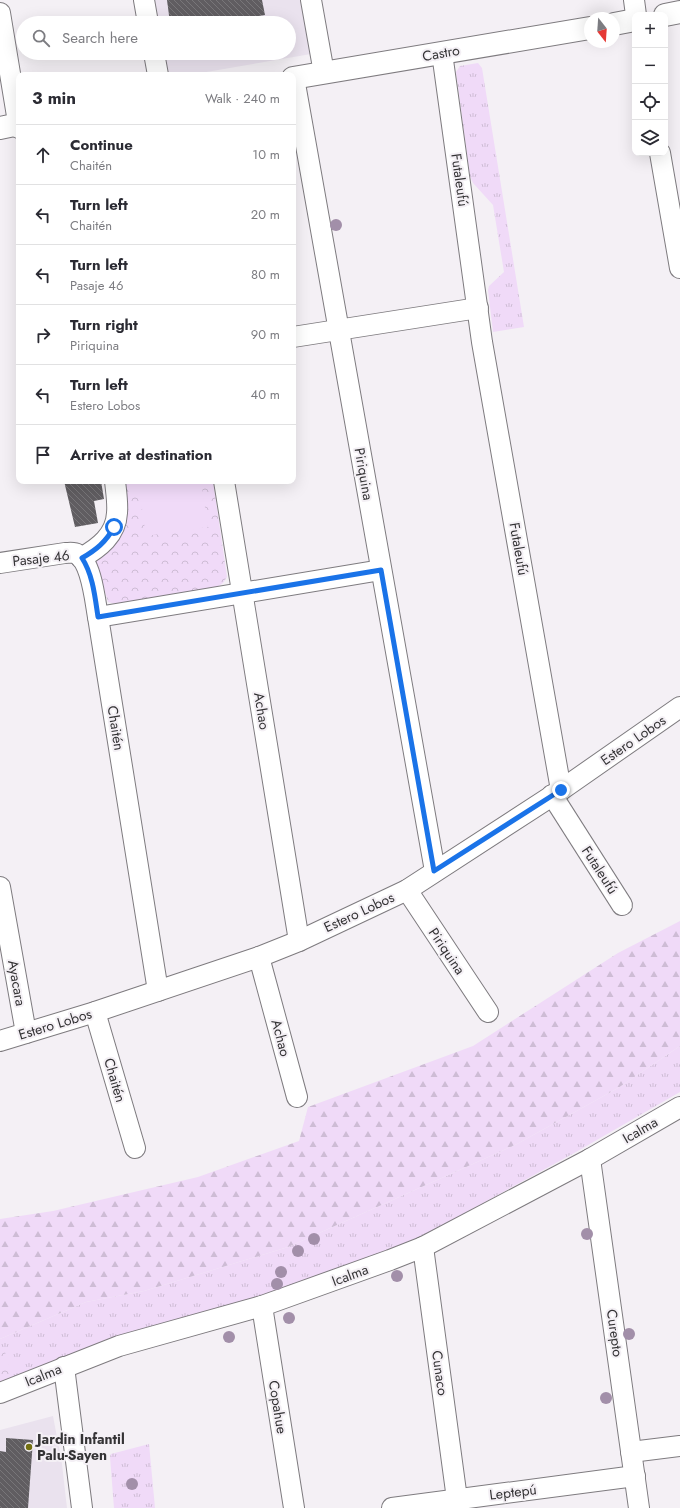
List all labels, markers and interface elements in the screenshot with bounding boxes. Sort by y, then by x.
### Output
north arrow [584,12,620,48]
map controls [632,12,668,156]
button: + [632,12,668,48]
search box [16,16,296,60]
icon: search [30,27,52,49]
text: Search here [62,27,138,49]
street label: Castro [421,40,462,66]
button: − [632,48,668,84]
button: locate [632,84,668,120]
text: 3 min [32,86,76,110]
text: Walk · 240 m [205,89,280,108]
button: layers [632,120,668,156]
text: Continue [70,134,133,156]
icon: ahead [32,144,54,166]
text: 10 m [252,145,280,164]
street label: Futaleufú [446,152,474,208]
text: Chaitén [70,156,112,175]
text: Turn left [70,194,128,216]
icon: left [32,204,54,226]
text: 20 m [251,205,280,224]
text: Chaitén [70,216,112,235]
text: Turn left [70,254,128,276]
icon: left [32,264,54,286]
text: 80 m [251,265,280,284]
text: Pasaje 46 [70,276,123,295]
text: Turn right [70,314,138,336]
icon: right [32,324,54,346]
text: 90 m [251,325,280,344]
text: Piriquina [70,336,119,355]
text: Turn left [70,374,128,396]
icon: left [32,384,54,406]
text: 40 m [251,385,280,404]
text: Estero Lobos [70,396,140,415]
icon: arrive [32,444,54,466]
text: Arrive at destination [70,444,212,466]
street label: Piriquina [350,446,378,502]
route start [105,518,123,536]
street label: Futaleufú [505,521,533,577]
street label: Pasaje 46 [11,545,71,571]
street label: Achao [249,691,275,732]
street label: Chaitén [103,704,129,752]
street label: Estero Lobos [596,710,670,770]
route end [552,781,570,799]
street label: Futaleufú [577,842,623,898]
street label: Estero Lobos [321,887,398,937]
street label: Piriquina [424,924,470,978]
street label: Ayacara [3,958,31,1008]
street label: Estero Lobos [16,1003,94,1045]
street label: Achao [266,1017,296,1059]
street label: Chaitén [99,1056,131,1104]
street label: Icalma [619,1112,661,1148]
street label: Icalma [329,1259,371,1291]
street label: Curepto [602,1308,628,1358]
street label: Cunaco [427,1349,453,1397]
street label: Icalma [22,1359,64,1391]
street label: Copahue [264,1379,292,1435]
place label: Jardin Infantil Palu-Sayen [34,1429,125,1465]
marker: Jardin Infantil Palu-Sayen [24,1442,34,1452]
street label: Leptepú [488,1479,538,1505]

